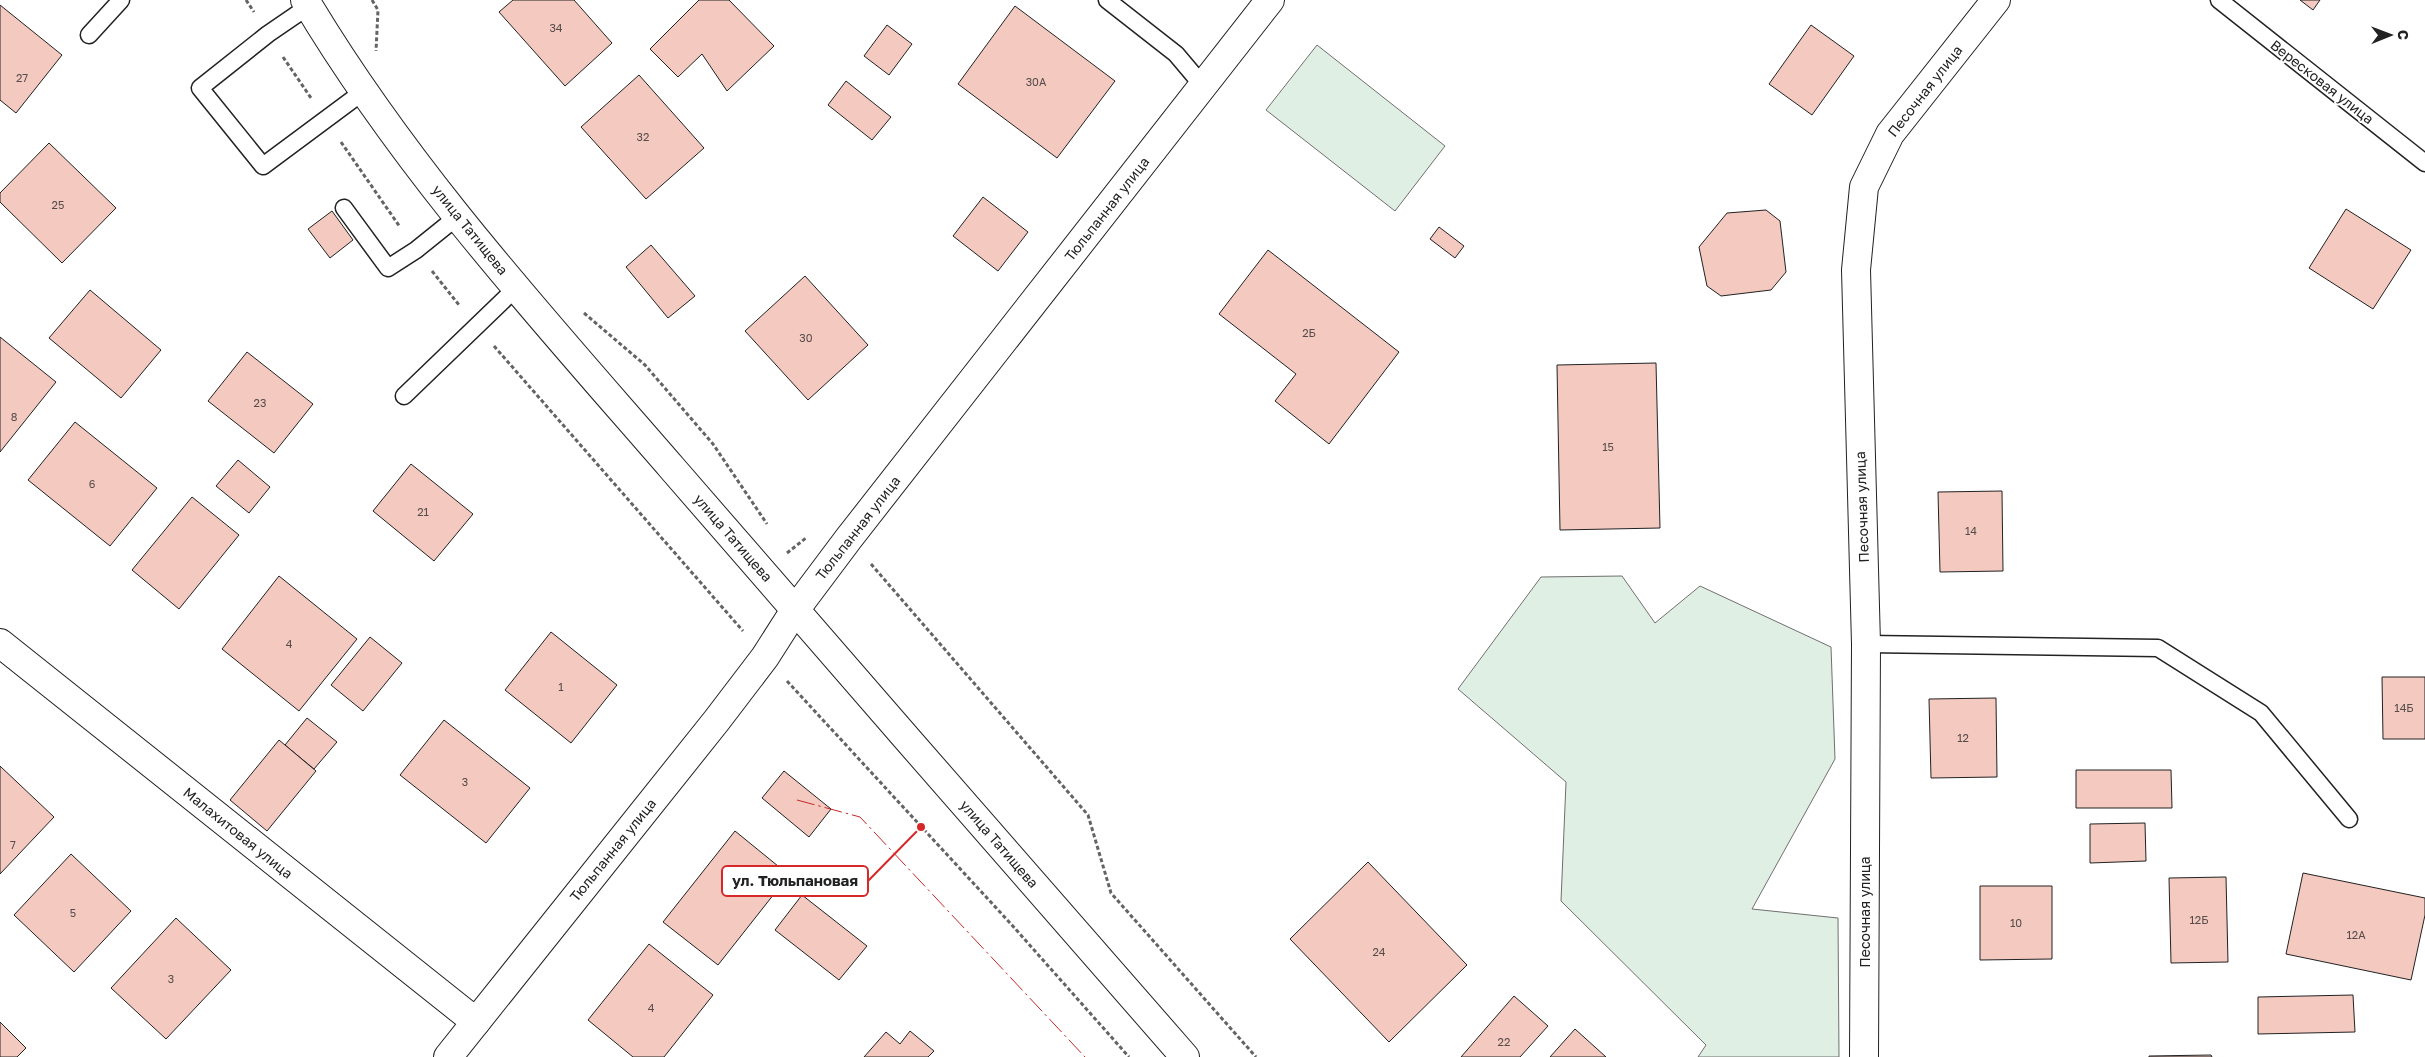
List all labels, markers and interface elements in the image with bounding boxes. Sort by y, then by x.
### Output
north arrow [2365,10,2415,60]
house number: 34 [549,21,563,34]
text: С [2395,30,2412,40]
street label: Вересковая улица [2267,36,2377,127]
street label: Песочная улица [1884,42,1966,140]
house number: 27 [16,71,28,84]
house number: 30А [1026,75,1047,88]
house number: 32 [637,130,649,143]
street label: Тюльпанная улица [1061,153,1153,264]
street label: улица Татищева [429,181,512,278]
house number: 25 [52,198,64,211]
house number: 2Б [1302,326,1316,339]
house number: 30 [799,331,813,344]
house number: 23 [254,396,266,409]
house number: 8 [11,410,18,423]
house number: 15 [1602,440,1614,453]
street label: Песочная улица [1851,451,1872,563]
street label: Тюльпанная улица [812,472,904,583]
house number: 6 [89,477,96,490]
street label: улица Татищева [691,490,776,585]
house number: 21 [417,505,429,518]
house number: 14 [1965,524,1977,537]
house number: 4 [286,637,293,650]
house number: 1 [558,680,564,693]
house number: 14Б [2394,701,2414,714]
house number: 12 [1957,731,1969,744]
house number: 3 [462,775,468,788]
street label: Малахитовая улица [180,783,296,882]
street label: Тюльпанная улица [566,795,659,905]
street label: улица Татищева [957,796,1042,891]
house number: 7 [10,838,16,851]
street label: Песочная улица [1856,856,1873,968]
callout: ул. Тюльпановая [722,866,868,896]
text: ул. Тюльпановая [732,871,858,889]
house number: 5 [70,906,76,919]
house number: 12Б [2189,913,2209,926]
house number: 10 [2010,916,2022,929]
house number: 12А [2346,928,2366,941]
house number: 24 [1372,945,1386,958]
house number: 3 [168,972,174,985]
house number: 4 [648,1001,655,1014]
house number: 22 [1498,1035,1510,1048]

